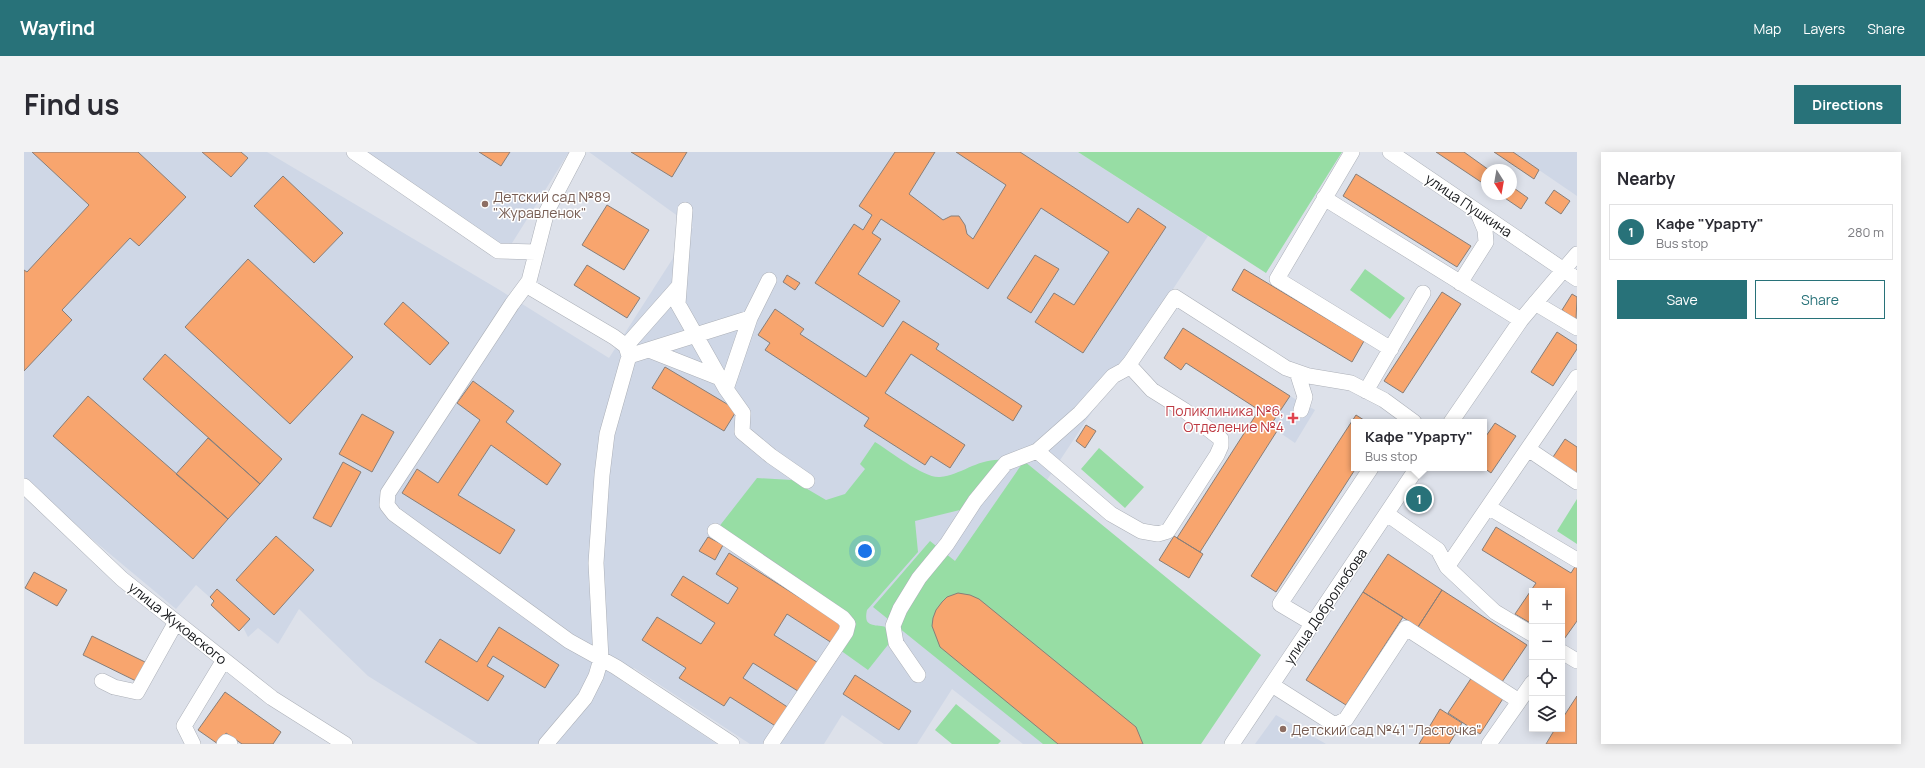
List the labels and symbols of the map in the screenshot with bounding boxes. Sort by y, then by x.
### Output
north arrow [1481,164,1517,200]
street label: улица Пушкина [1422,169,1516,241]
place label: Детский сад №89 "Журавленок" [493,187,611,222]
marker: Детский сад №89 "Журавленок" [480,199,490,209]
place label: Поликлиника №6, Отделение №4 [1166,401,1284,436]
marker: Поликлиника №6, Отделение №4 [1287,412,1299,424]
pin: 1 [1406,484,1432,514]
your location [855,541,875,561]
street label: улица Добролюбова [1279,544,1371,668]
street label: улица Жуковского [125,577,231,669]
place label: Детский сад №41 "Ласточка" [1291,720,1482,739]
marker: Детский сад №41 "Ласточка" [1278,724,1288,734]

